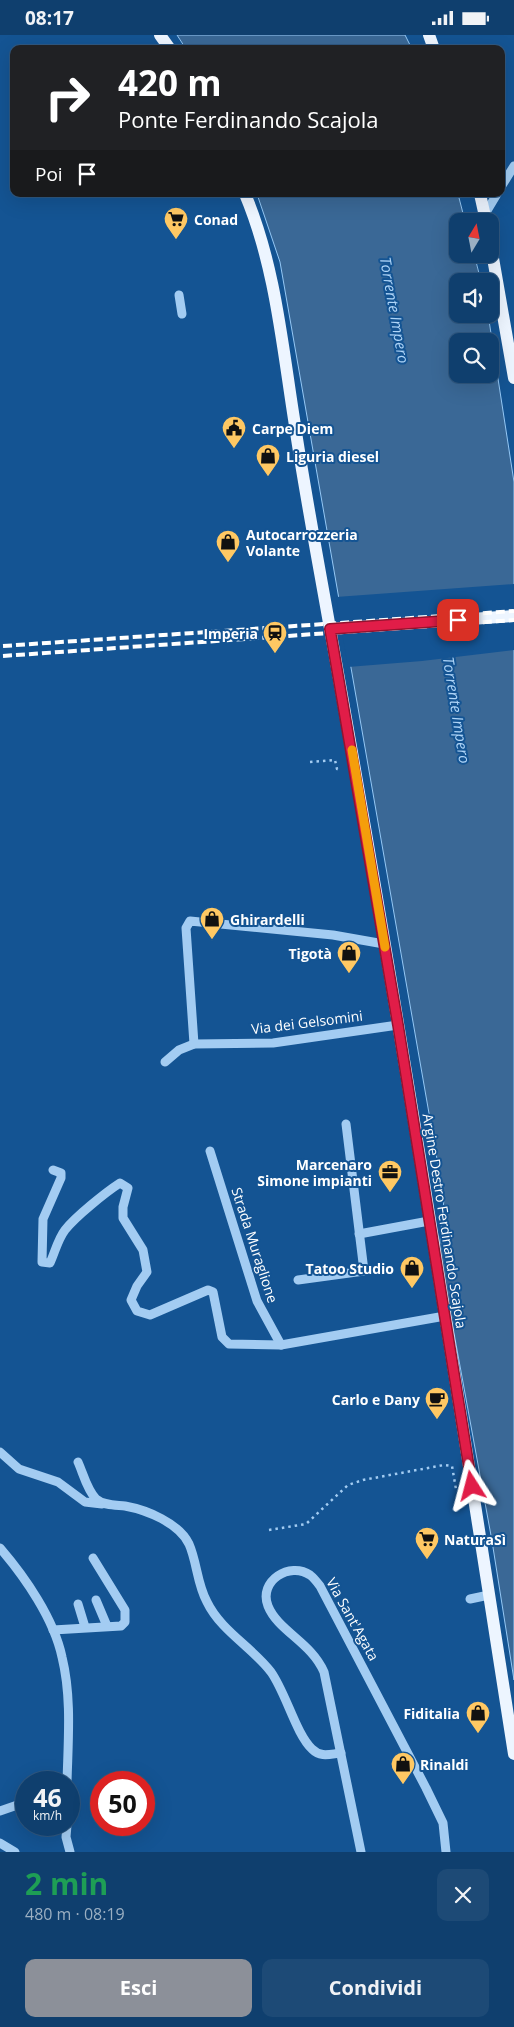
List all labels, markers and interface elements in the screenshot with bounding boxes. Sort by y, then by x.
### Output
text: 08:17 [25,5,74,31]
text: 420 m [118,59,222,106]
icon: right [35,65,100,130]
text: Ponte Ferdinando Scajola [118,104,379,134]
icon: arrive [73,160,101,188]
text: Poi [35,161,63,187]
supermarket icon: Conad [163,206,189,240]
place label: Conad [194,210,238,229]
north arrow [449,213,499,263]
map controls [449,213,499,383]
water label: Torrente Impero [376,255,414,365]
button: sound [449,273,499,323]
button: search [449,333,499,383]
public building icon: Carpe Diem [221,415,247,449]
place label: Carpe Diem [252,419,333,438]
shop icon: Liguria diesel [255,443,281,477]
place label: Liguria diesel [286,447,379,466]
place label: Autocarrozzeria Volante [246,525,358,560]
shop icon: Autocarrozzeria Volante [215,529,241,563]
pin [437,599,479,641]
icon: arrive [444,606,472,634]
station icon: Imperia [262,620,288,654]
place label: Imperia [203,624,258,643]
water label: Torrente Impero [439,655,475,765]
shop icon: Ghirardelli [199,906,225,940]
place label: Ghirardelli [230,910,305,929]
shop icon: Tigotà [336,940,362,974]
place label: Tigotà [289,944,332,963]
street label: Via dei Gelsomini [250,1006,364,1038]
street label: Argine Destro Ferdinando Scajola [419,1112,471,1330]
place label: Marcenaro Simone impianti [257,1155,372,1190]
office icon: Marcenaro Simone impianti [377,1159,403,1193]
street label: Strada Muraglione [227,1185,283,1305]
shop icon: Tatoo Studio [399,1255,425,1289]
place label: Tatoo Studio [306,1259,394,1278]
cafe icon: Carlo e Dany [424,1386,450,1420]
place label: Carlo e Dany [332,1390,420,1409]
position arrow [445,1459,497,1511]
supermarket icon: NaturaSì [414,1526,440,1560]
place label: NaturaSì [444,1530,506,1549]
street label: Via Sant'Agata [322,1574,384,1664]
shop icon: Fiditalia [465,1700,491,1734]
place label: Fiditalia [403,1704,460,1723]
shop icon: Rinaldi [390,1751,416,1785]
place label: Rinaldi [420,1755,469,1774]
speed limit sign: 50 [90,1771,155,1836]
text: 46 [33,1780,62,1814]
text: km/h [33,1807,62,1824]
text: 2 min [25,1863,108,1904]
button: close [437,1869,489,1921]
text: 480 m · 08:19 [25,1903,125,1925]
button: Esci [25,1959,252,2017]
button: Condividi [262,1959,489,2017]

